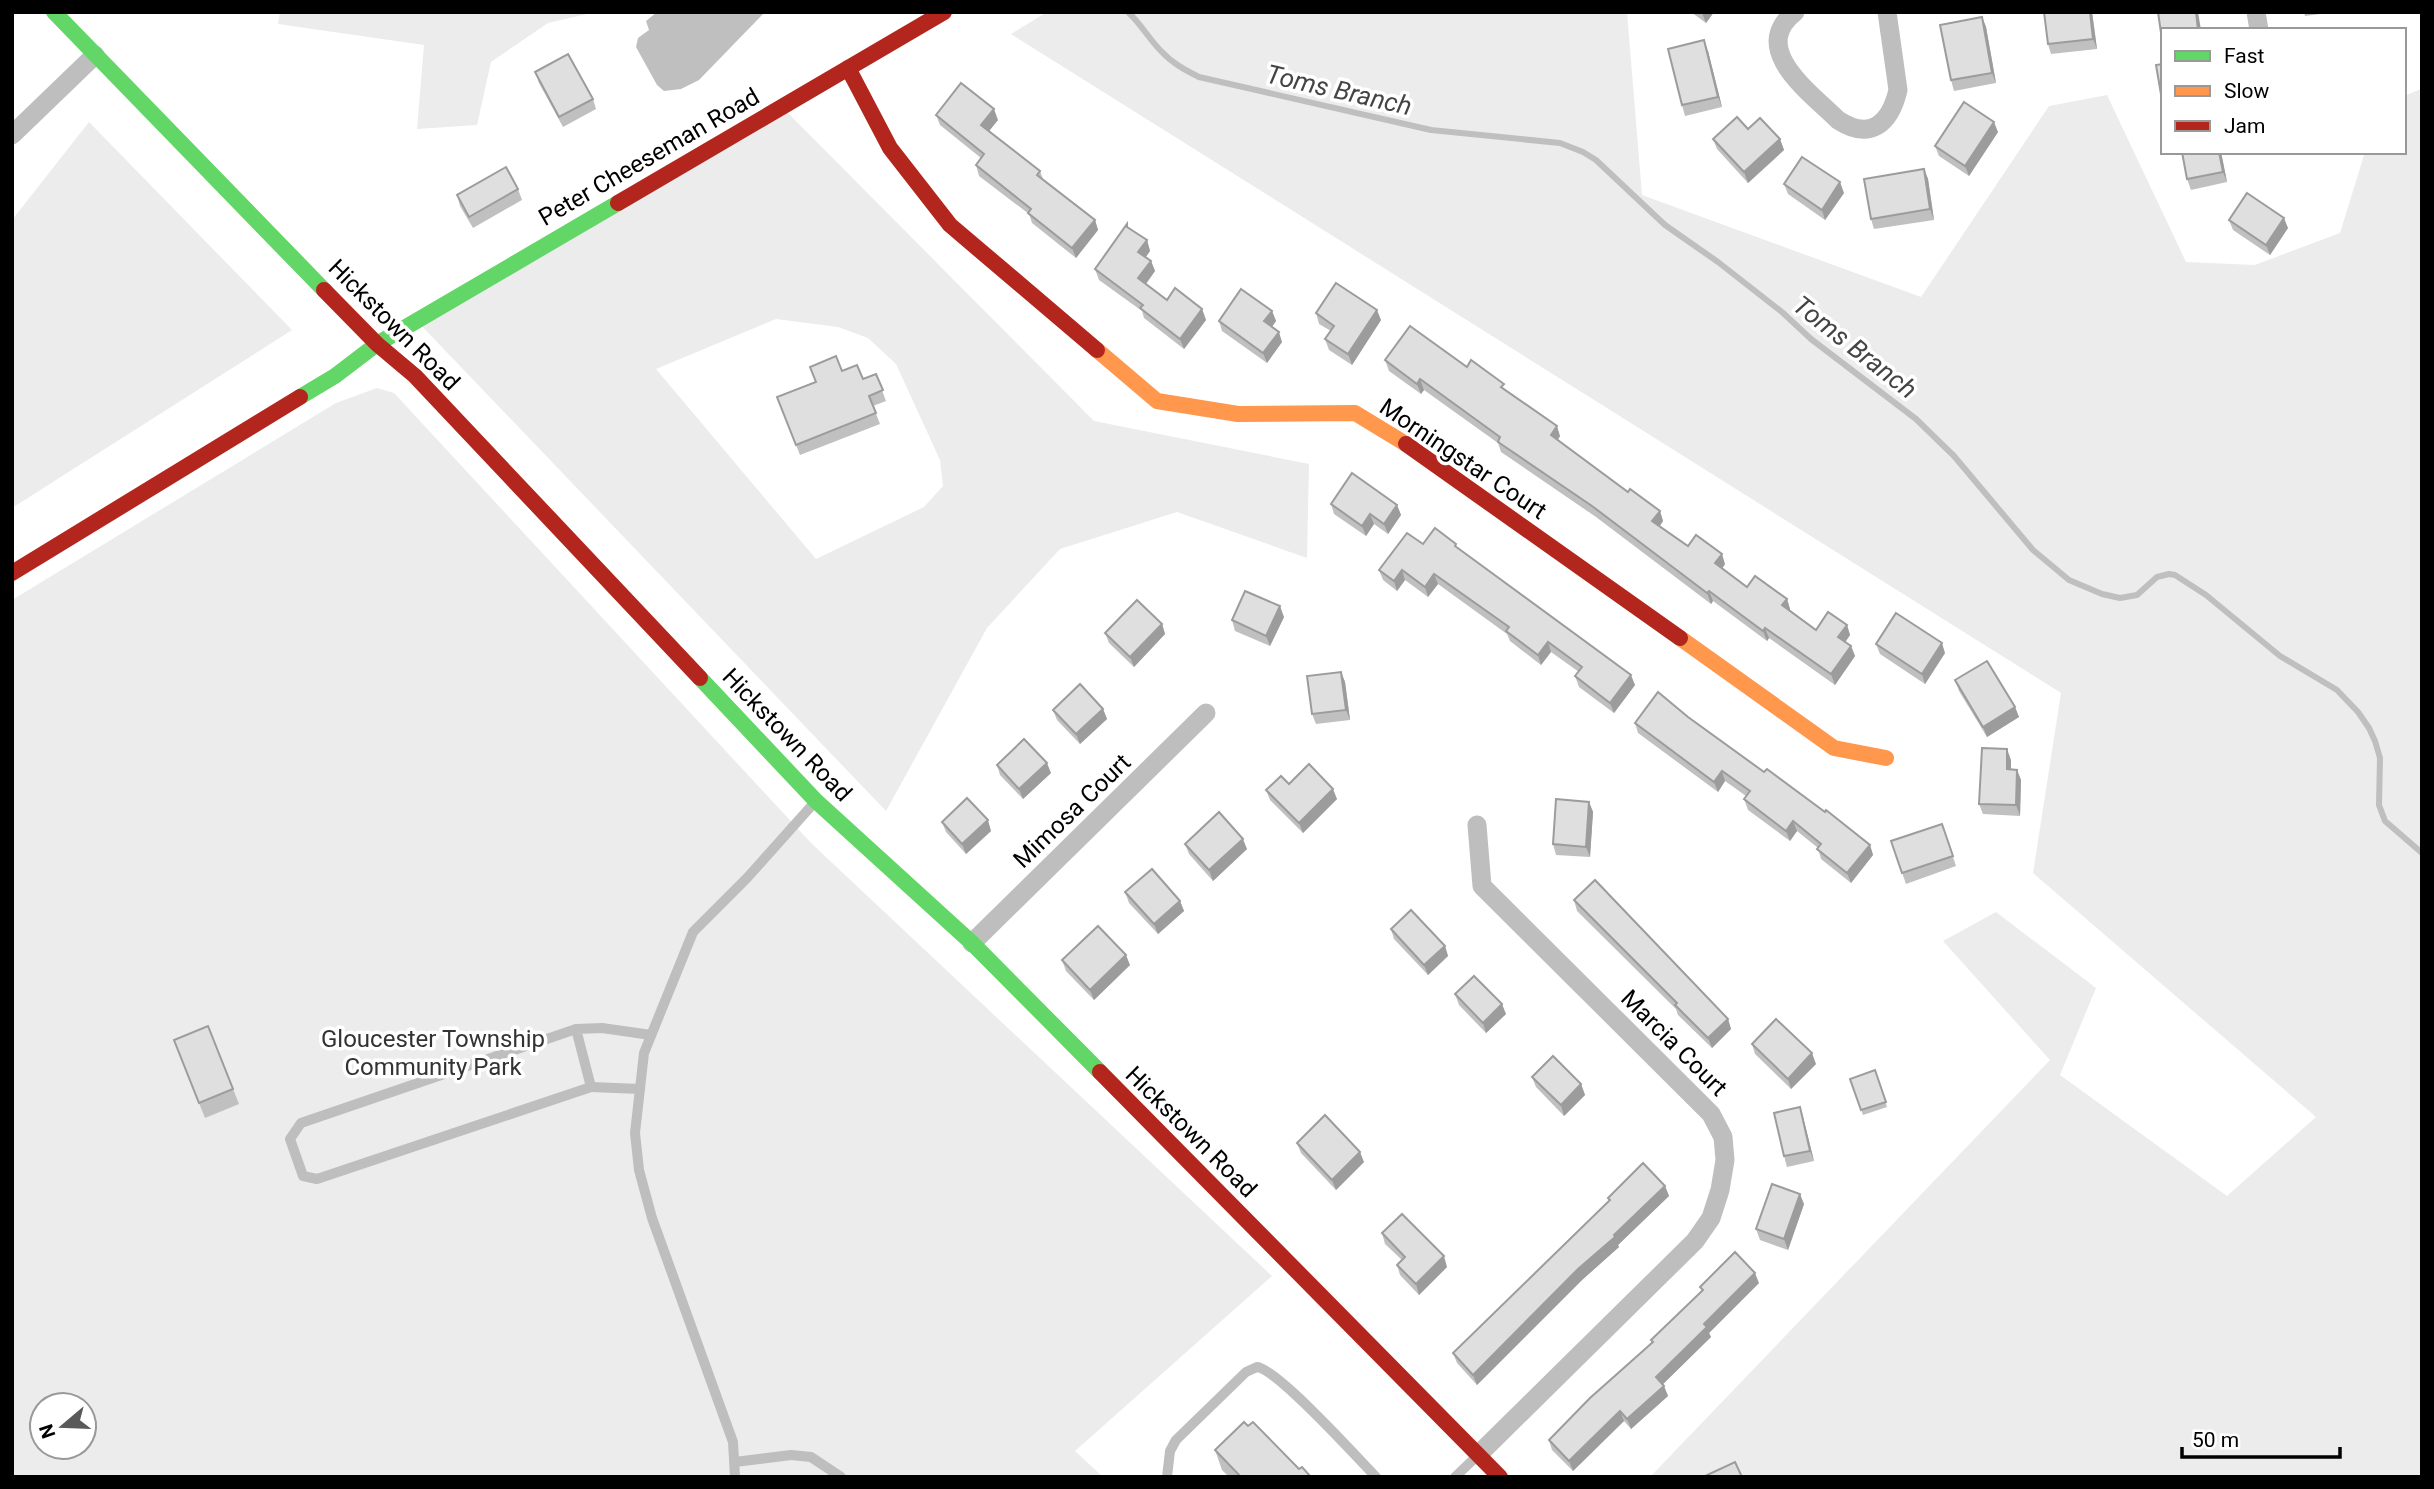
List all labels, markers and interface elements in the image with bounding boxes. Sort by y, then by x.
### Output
legend [2161,28,2406,154]
text: Fast [2224,44,2265,68]
water label: Toms Branch [1263,59,1415,121]
text: Slow [2224,79,2270,103]
street label: Peter Cheeseman Road [534,82,764,232]
text: Jam [2224,114,2265,138]
street label: Hickstown Road [323,254,465,396]
water label: Toms Branch [1787,290,1923,404]
street label: Morningstar Court [1374,393,1552,525]
street label: Hickstown Road [717,663,857,807]
street label: Mimosa Court [1008,748,1137,874]
street label: Marcia Court [1615,984,1733,1102]
park label: Gloucester Township Community Park [321,1025,545,1081]
street label: Hickstown Road [1120,1061,1262,1203]
north arrow [28,1391,98,1461]
scale bar [2182,1416,2340,1460]
text: N [34,1421,60,1441]
text: 50 m [2192,1428,2239,1452]

